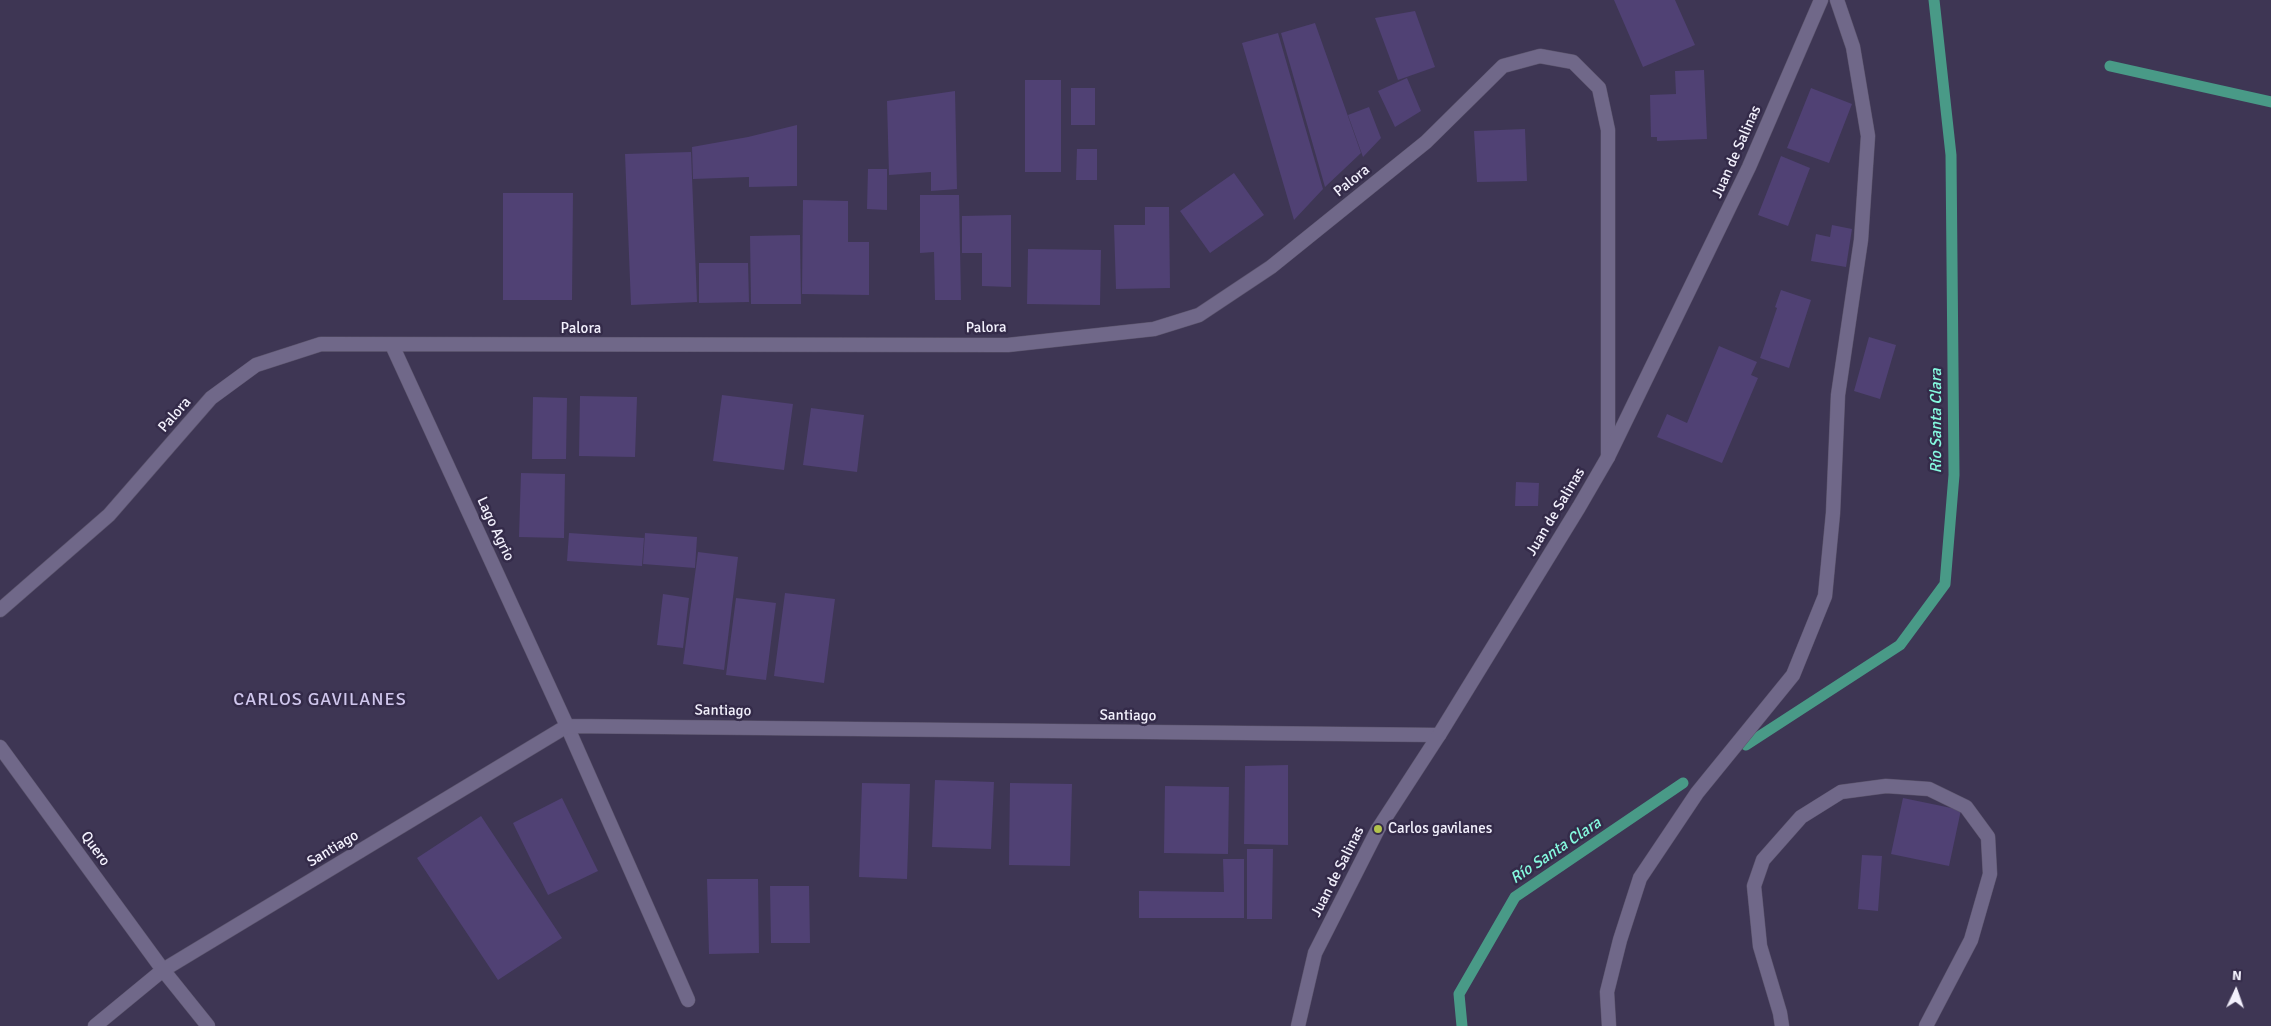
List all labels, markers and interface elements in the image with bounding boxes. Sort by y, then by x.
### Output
street label: Juan de Salinas [1709,103,1765,201]
street label: Palora [1330,161,1374,201]
street label: Palora [965,319,1007,337]
street label: Palora [561,320,601,338]
water label: Río Santa Clara [1927,368,1947,474]
street label: Palora [155,394,195,436]
street label: Juan de Salinas [1523,465,1589,559]
street label: Lago Agrio [472,494,518,564]
district label: CARLOS GAVILANES [231,689,409,711]
street label: Santiago [694,702,752,720]
street label: Santiago [1099,707,1157,725]
water label: Río Santa Clara [1507,814,1605,888]
place label: Carlos gavilanes [1388,820,1492,838]
marker: Carlos gavilanes [1372,823,1384,835]
street label: Juan de Salinas [1307,824,1369,920]
street label: Santiago [304,827,362,871]
street label: Quero [76,828,114,870]
north arrow [2211,966,2261,1016]
text: N [2231,967,2242,984]

